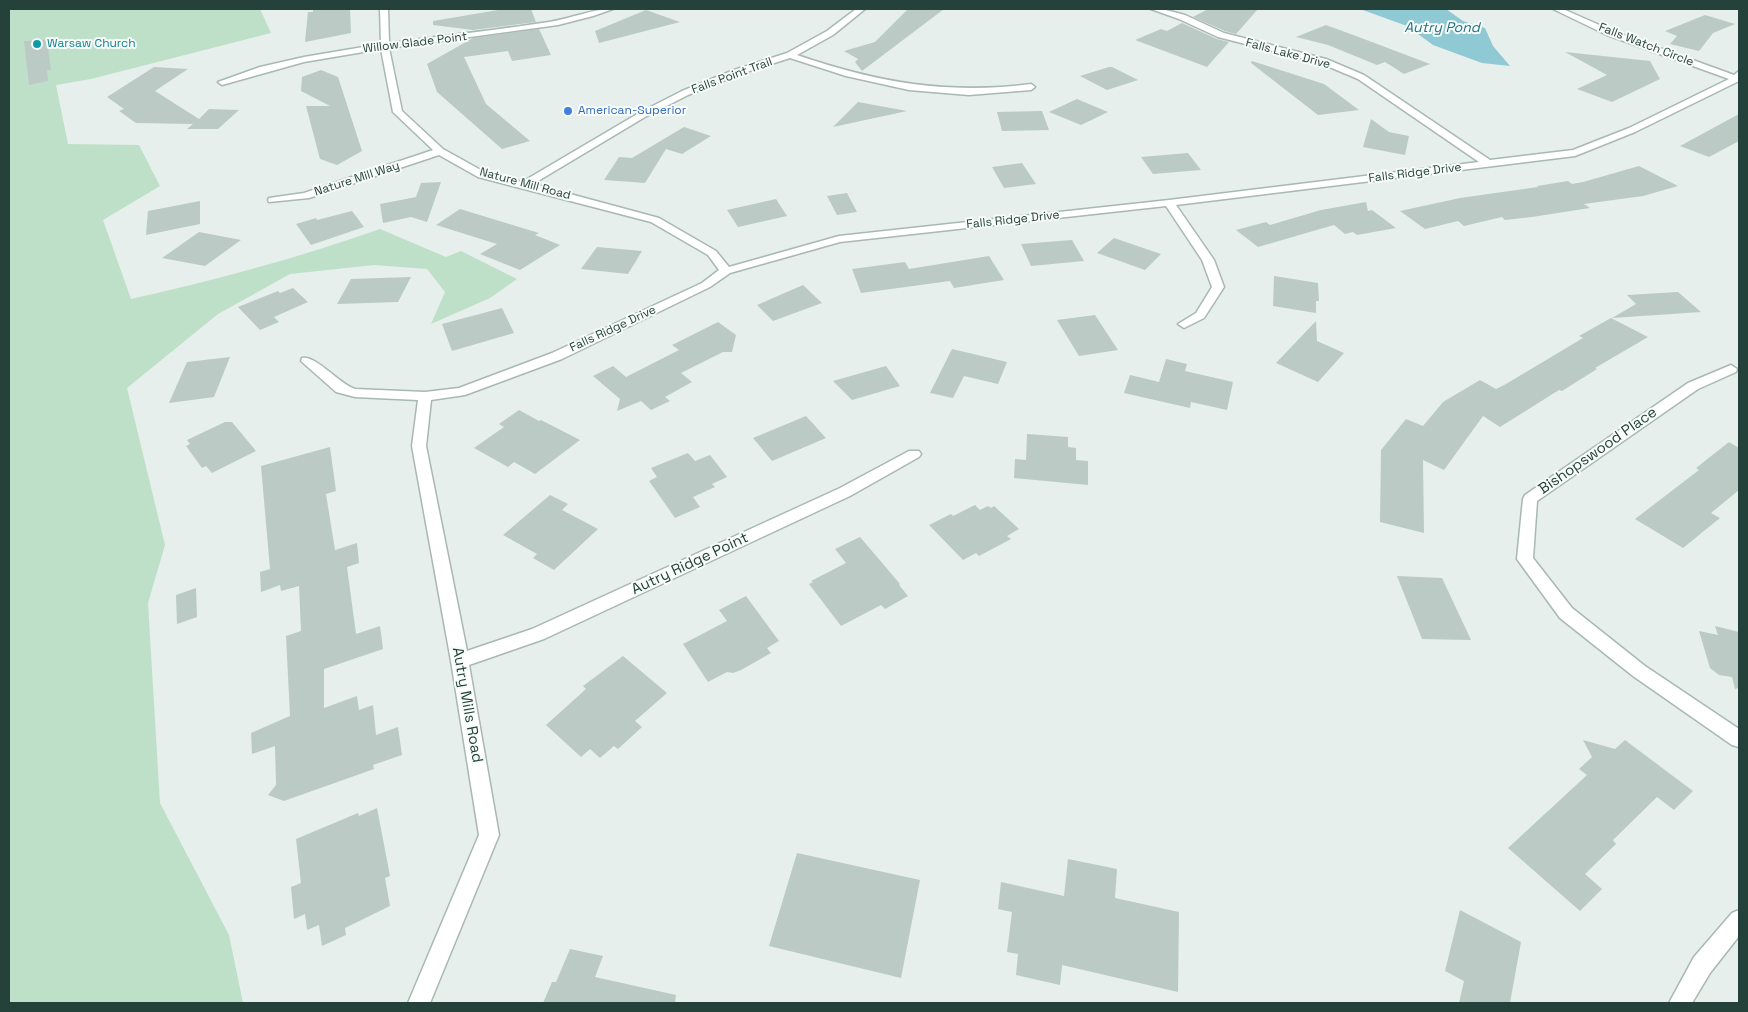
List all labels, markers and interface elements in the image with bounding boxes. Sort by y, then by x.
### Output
water label: Autry Pond [1404,20,1480,36]
street label: Falls Watch Circle [1596,20,1696,70]
street label: Willow Glade Point [362,29,468,57]
street label: Falls Lake Drive [1244,36,1332,72]
place label: Warsaw Church [47,37,136,51]
marker: Warsaw Church [31,38,43,50]
street label: Falls Point Trail [690,55,774,97]
place label: American-Superior [578,104,686,118]
marker: American-Superior [562,105,574,117]
street label: Nature Mill Way [313,158,401,200]
street label: Falls Ridge Drive [1368,160,1462,186]
street label: Nature Mill Road [478,165,572,203]
street label: Falls Ridge Drive [966,208,1060,232]
street label: Falls Ridge Drive [568,303,658,355]
street label: Bishopswood Place [1535,403,1661,499]
street label: Autry Ridge Point [629,529,751,599]
street label: Autry Mills Road [448,646,486,764]

